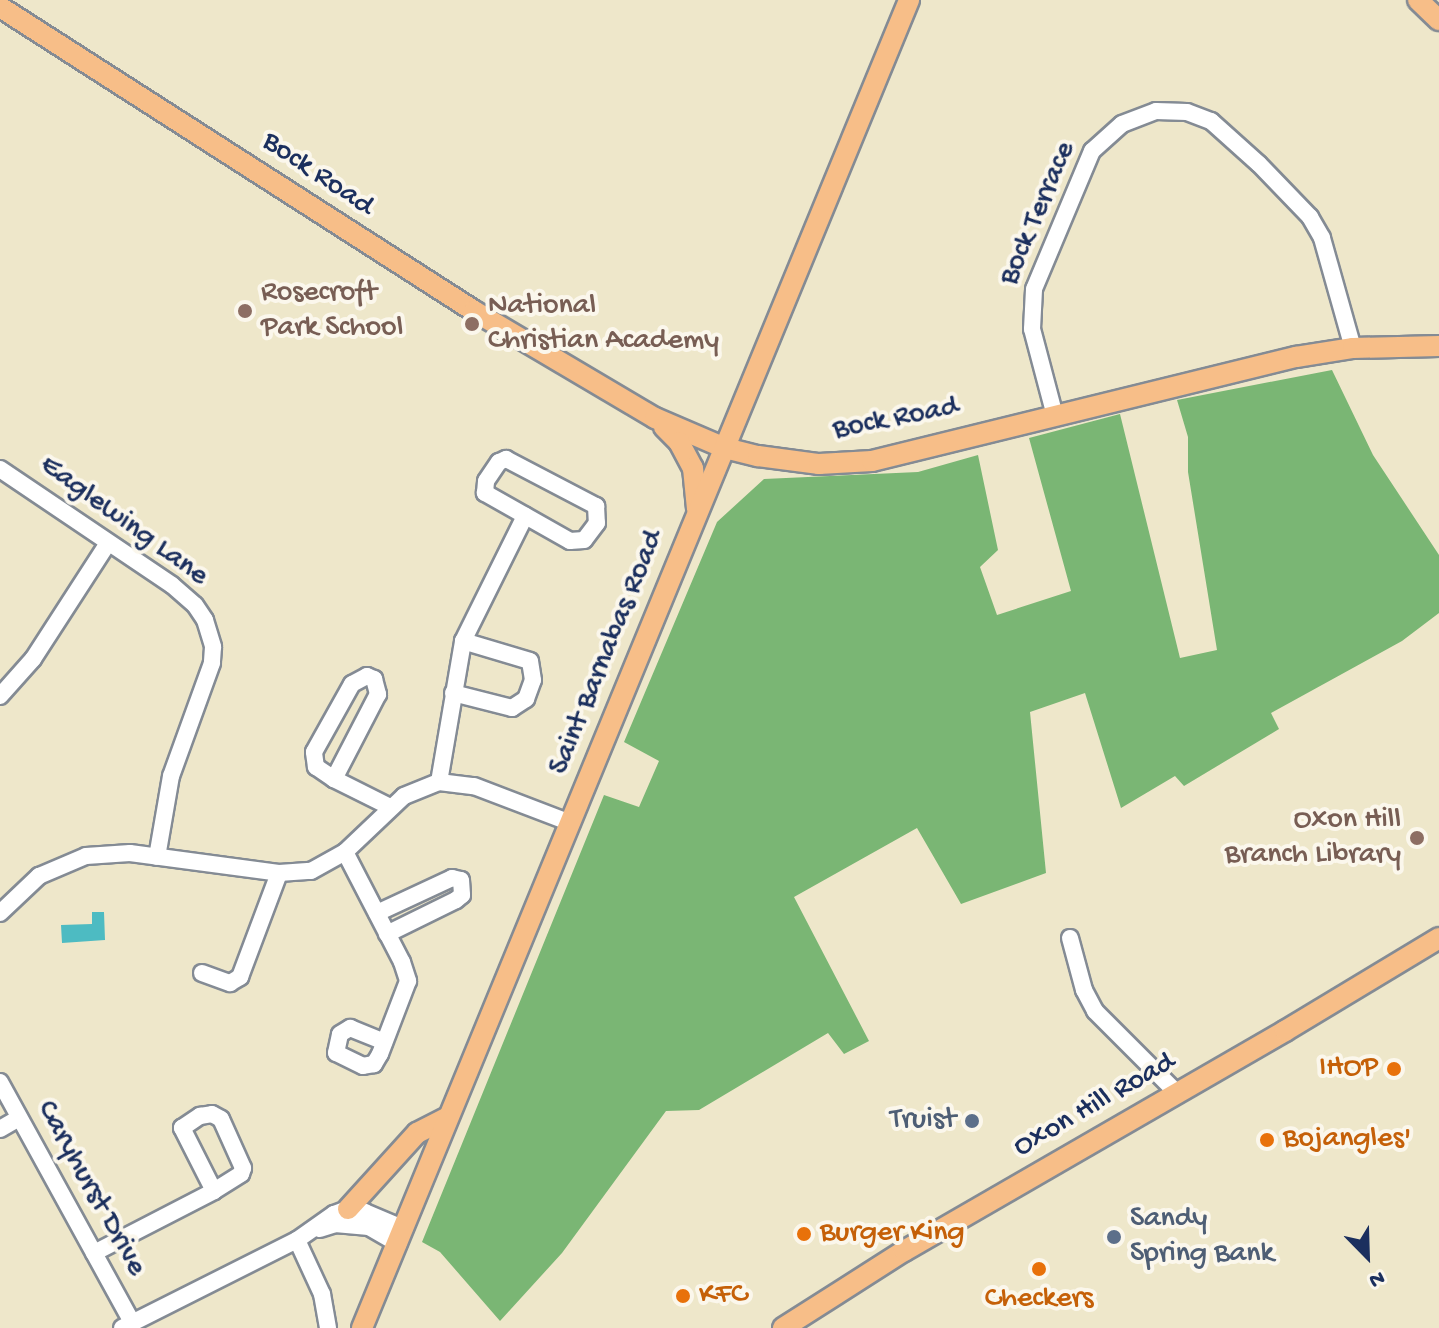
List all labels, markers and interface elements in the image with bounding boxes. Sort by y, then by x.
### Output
street label: Bock Road [254,125,380,225]
street label: Bock Terrace [993,137,1085,291]
place label: Rosecroft Park School [261,276,403,346]
place label: National Christian Academy [488,289,719,360]
marker: Rosecroft Park School [236,302,254,320]
marker: National Christian Academy [463,315,481,333]
street label: Bock Road [830,390,962,450]
street label: Eaglewing Lane [31,449,215,595]
street label: Saint Barnabas Road [543,526,673,780]
place label: Oxon Hill Branch Library [1225,803,1401,874]
marker: Oxon Hill Branch Library [1408,829,1426,847]
street label: Oxon Hill Road [1008,1045,1182,1167]
place label: IHOP [1319,1051,1378,1087]
marker: IHOP [1385,1060,1403,1078]
street label: Caryhurst Drive [27,1095,153,1283]
place label: Truist [890,1103,956,1139]
marker: Truist [963,1112,981,1130]
place label: Bojangles' [1283,1122,1411,1158]
marker: Bojangles' [1258,1131,1276,1149]
place label: Sandy Spring Bank [1130,1202,1274,1272]
place label: Burger King [820,1216,965,1252]
north arrow [1327,1216,1407,1296]
marker: Burger King [795,1225,813,1243]
marker: Sandy Spring Bank [1105,1228,1123,1246]
marker: Checkers [1030,1260,1048,1278]
text: N [1365,1263,1388,1293]
place label: KFC [699,1278,747,1314]
place label: Checkers [985,1282,1093,1318]
marker: KFC [674,1287,692,1305]

